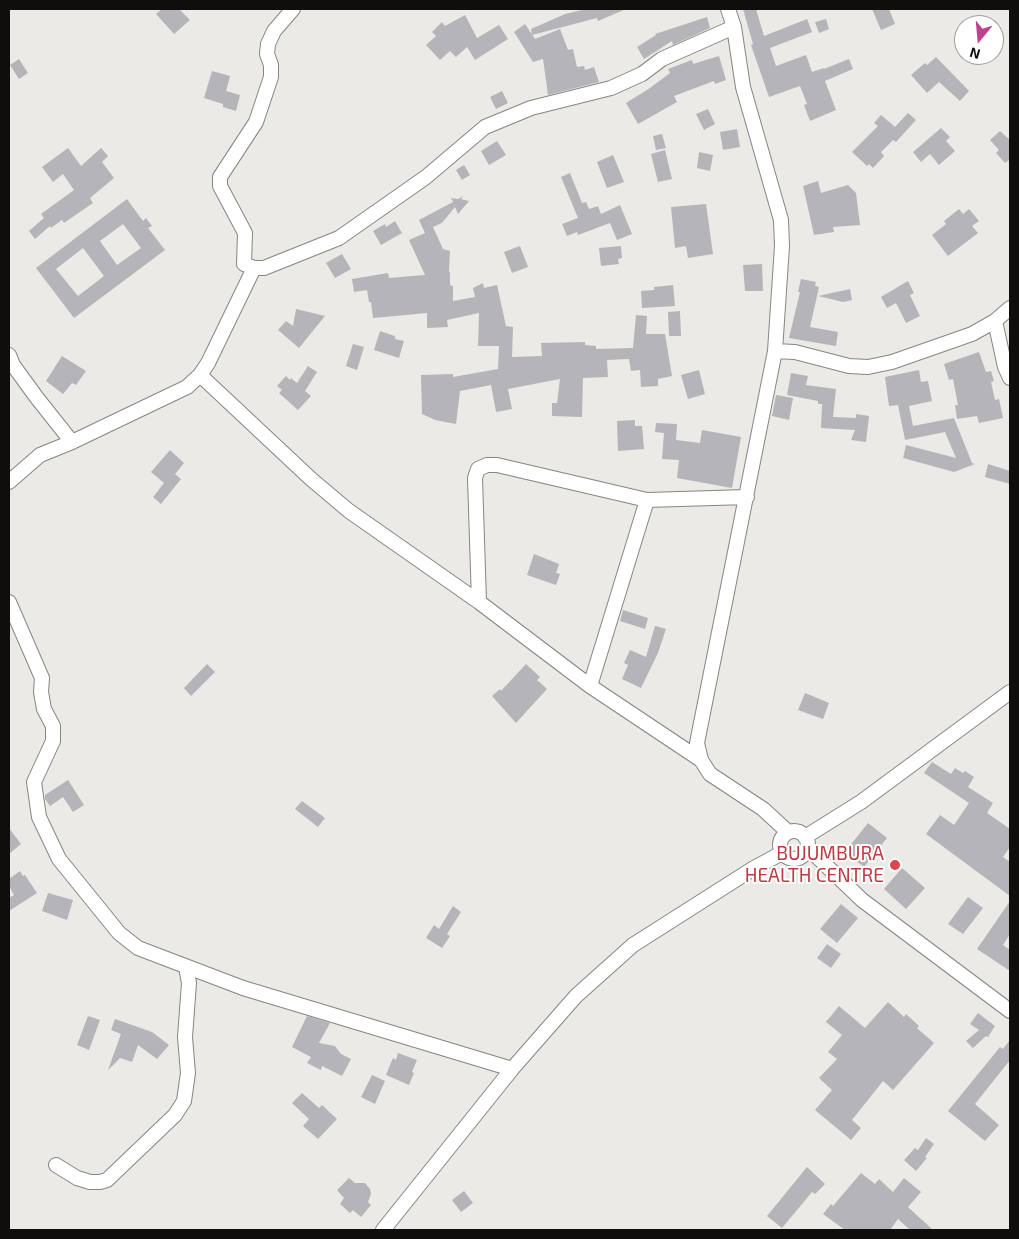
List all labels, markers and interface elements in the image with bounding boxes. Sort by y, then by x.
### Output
north arrow [954,15,1004,65]
text: N [967,44,982,63]
place label: BUJUMBURA HEALTH CENTRE [745,843,884,887]
marker: BUJUMBURA HEALTH CENTRE [888,858,902,872]

